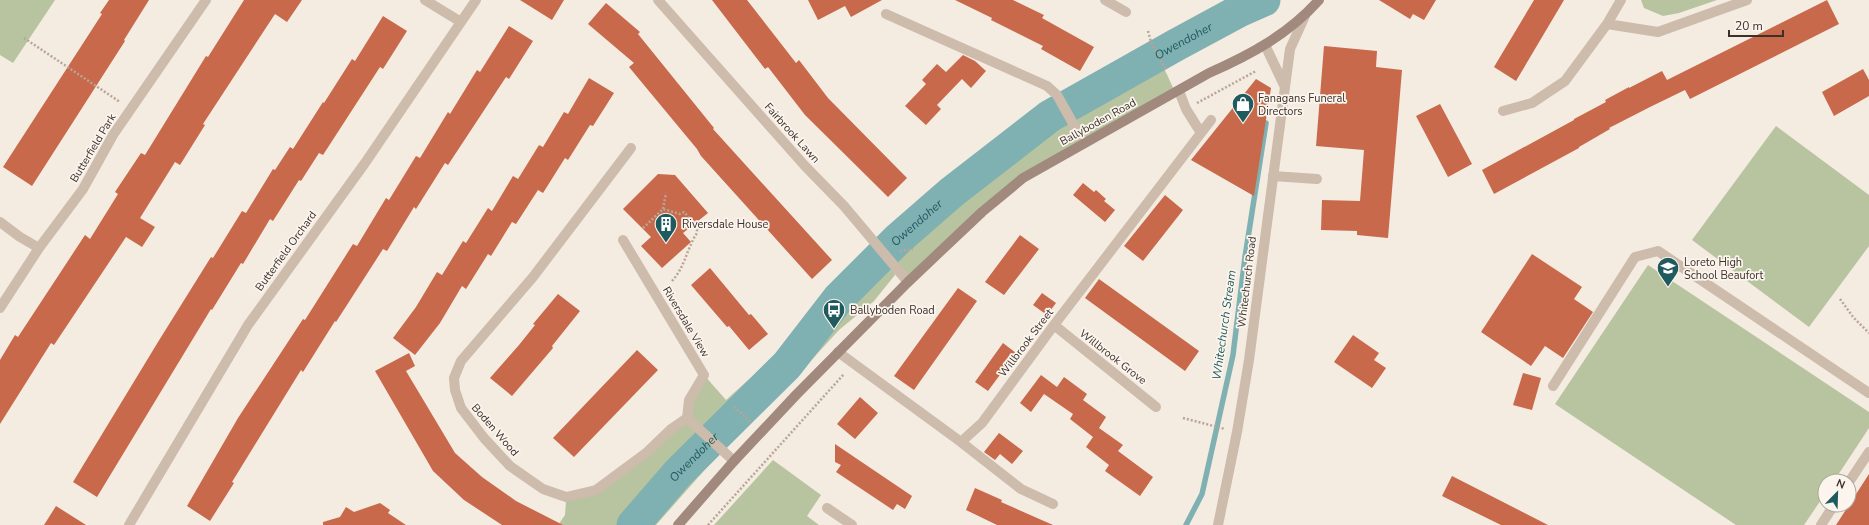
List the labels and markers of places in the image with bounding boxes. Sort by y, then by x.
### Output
shop icon: Fanagans Funeral Directors [1230,91,1256,124]
place label: Fanagans Funeral Directors [1258,91,1346,119]
building icon: Riversdale House [653,211,679,244]
place label: Riversdale House [682,217,769,232]
school or university icon: Loreto High School Beaufort [1655,255,1681,288]
place label: Loreto High School Beaufort [1684,255,1764,283]
bus stop icon: Ballyboden Road [821,297,847,330]
place label: Ballyboden Road [850,303,935,318]

